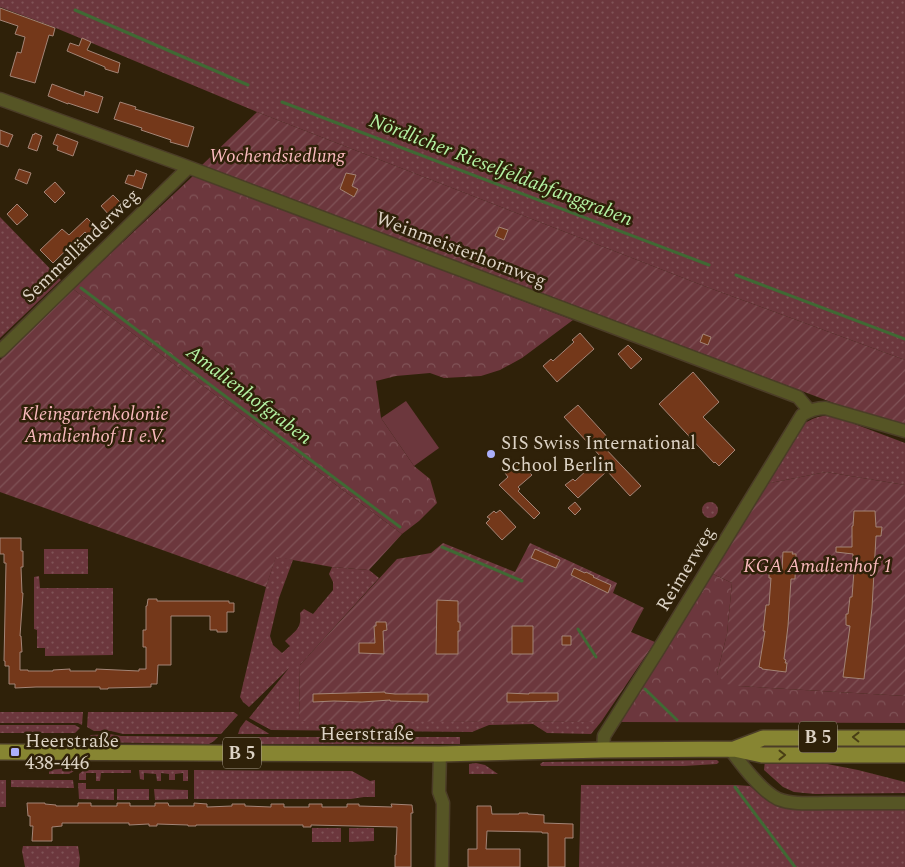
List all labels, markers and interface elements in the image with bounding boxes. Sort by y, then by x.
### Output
water label: Nördlicher Rieselfeldabfanggraben [365,106,637,234]
park label: Wochendsiedlung [209,142,346,171]
street label: Semmelländerweg [15,182,147,310]
street label: Weinmeisterhornweg [371,204,551,296]
water label: Amalienhofgraben [179,337,319,453]
park label: Kleingartenkolonie Amalienhof II e.V. [21,400,169,451]
place label: SIS Swiss International School Berlin [501,429,696,480]
marker: SIS Swiss International School Berlin [485,448,497,460]
street label: Reimerweg [649,521,723,617]
park label: KGA Amalienhof 1 [743,552,893,581]
street label: Heerstraße [320,720,414,749]
road number: B 5 [799,722,837,752]
place label: Heerstraße 438-446 [25,727,119,778]
one-way arrow [852,732,860,742]
road number: B 5 [223,738,261,768]
marker: Heerstraße 438-446 [9,746,21,758]
one-way arrow [778,749,786,760]

